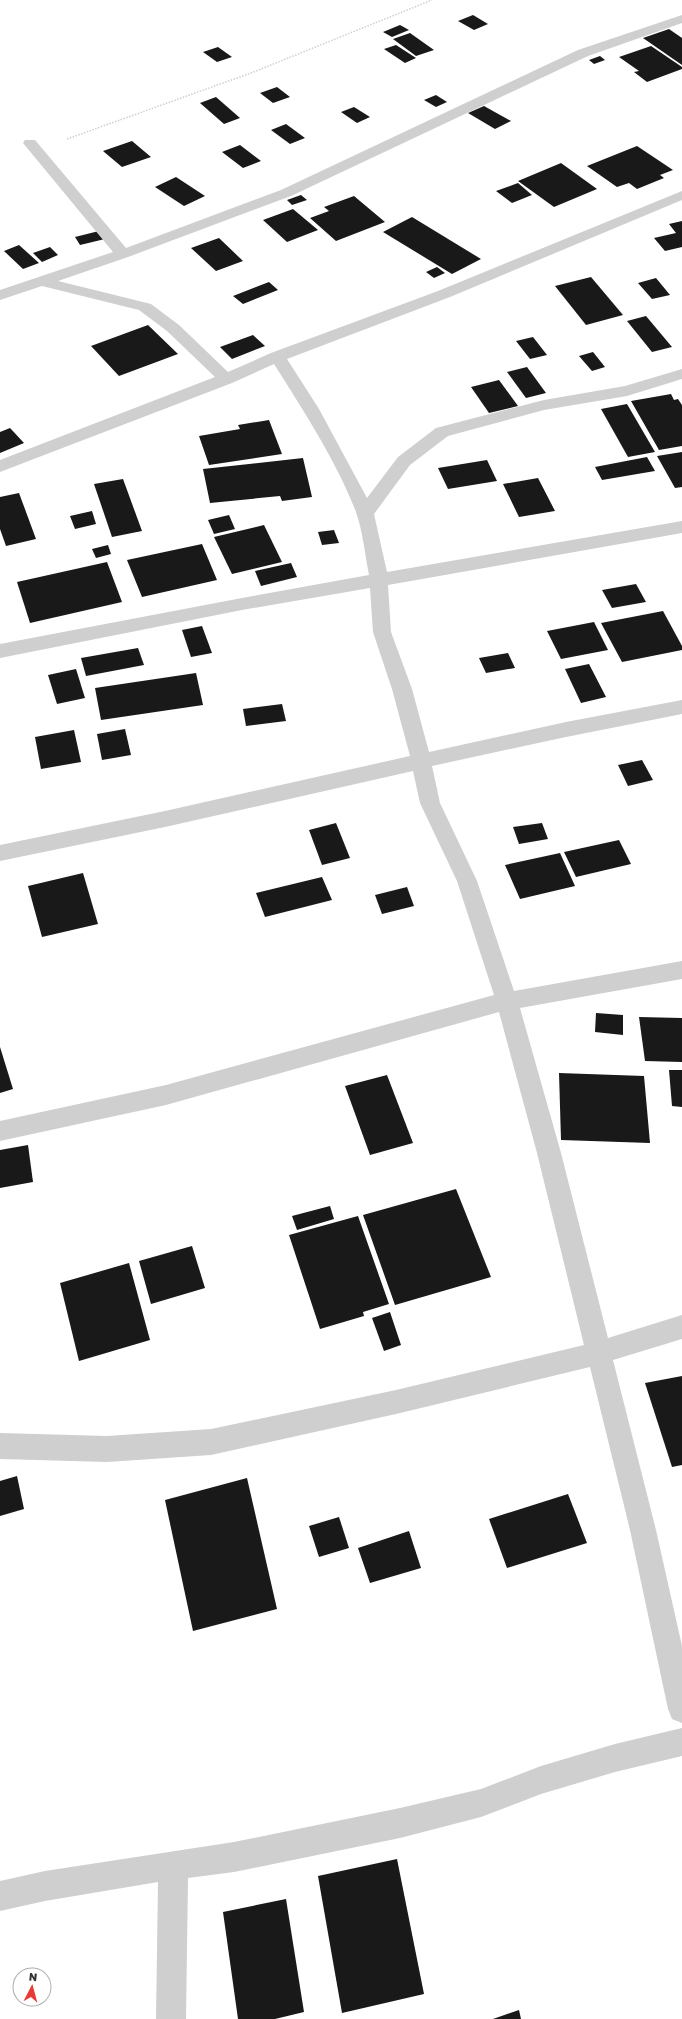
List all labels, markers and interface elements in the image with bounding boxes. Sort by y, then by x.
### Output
north arrow [12,1967,52,2007]
text: N [28,1970,38,1983]

